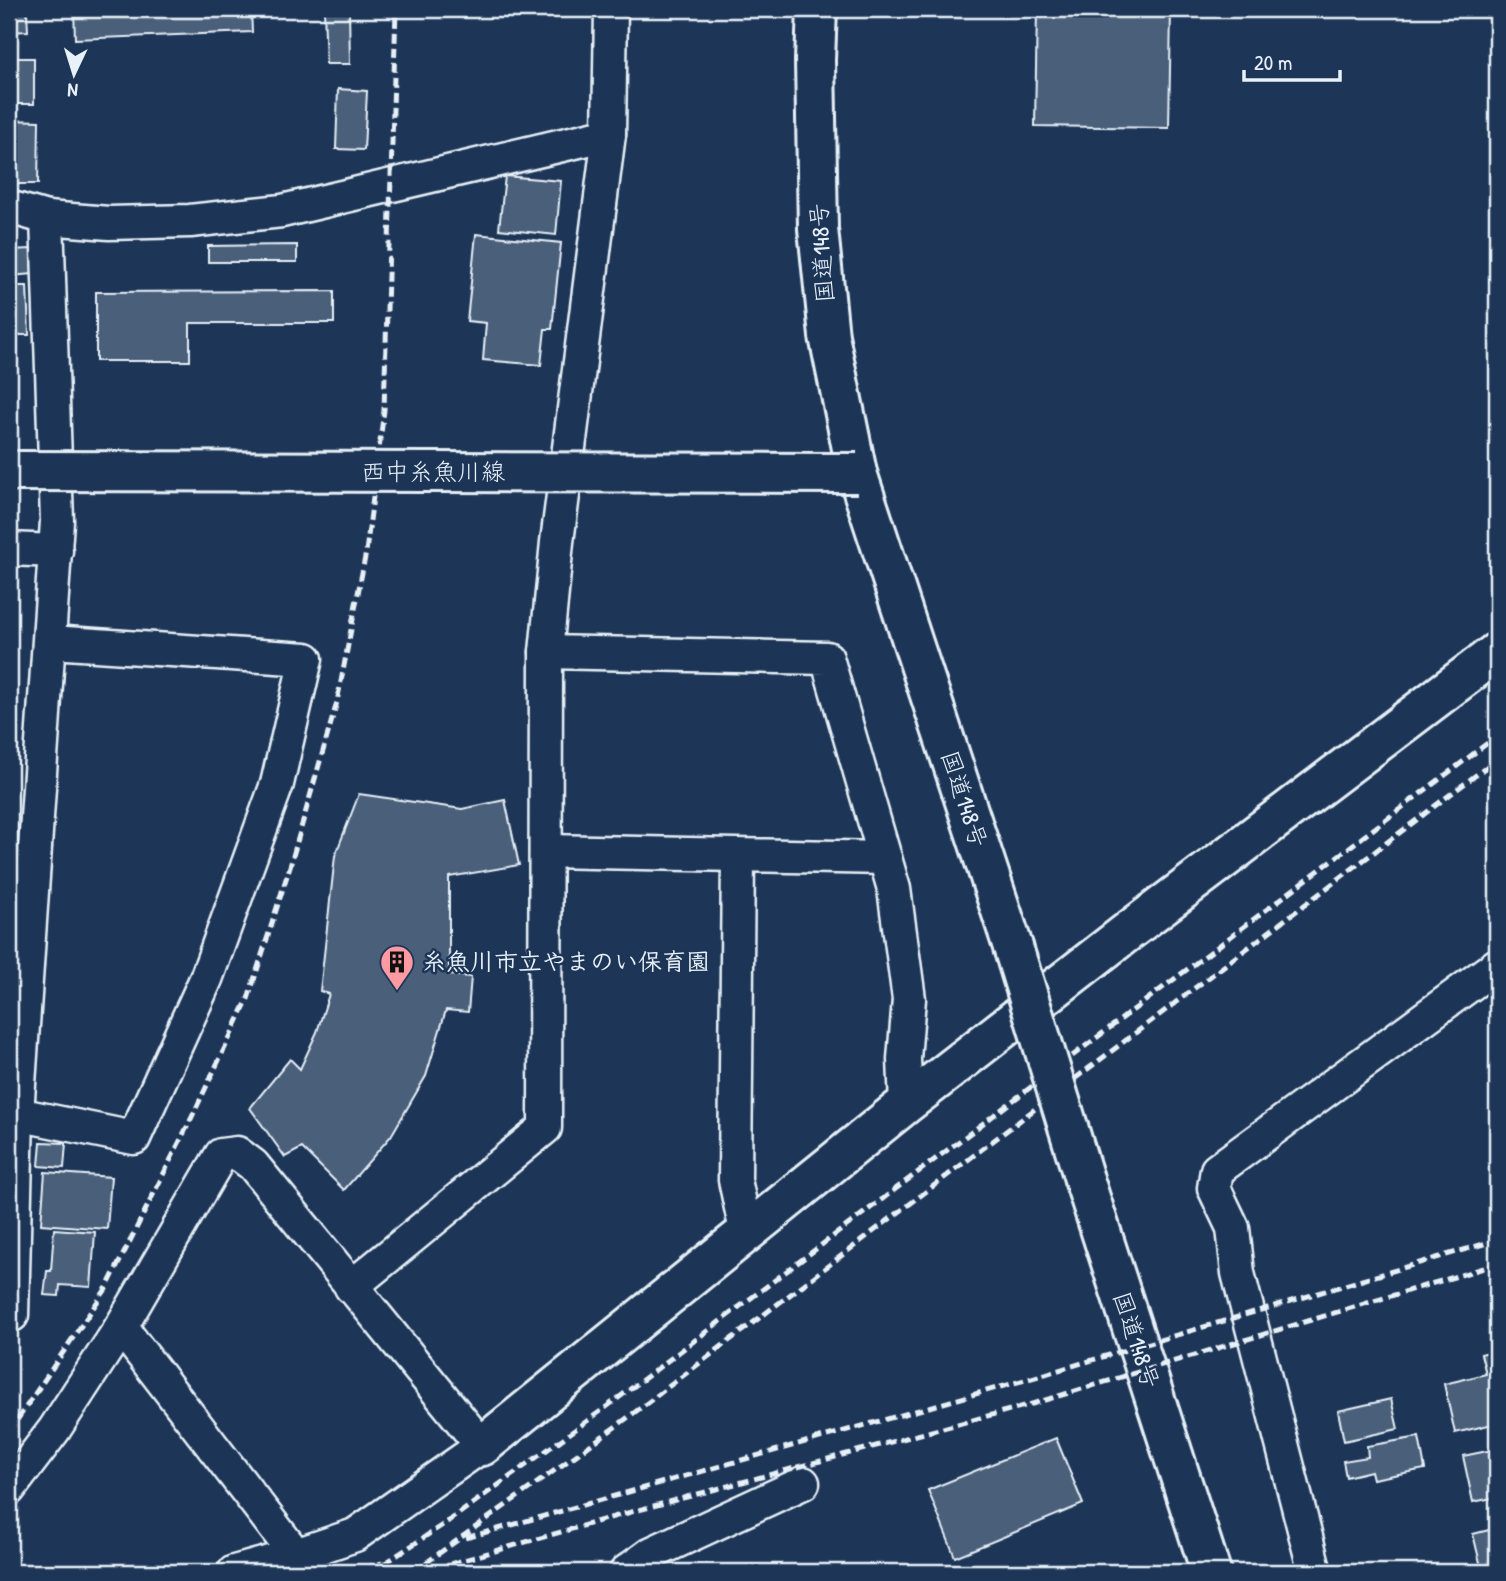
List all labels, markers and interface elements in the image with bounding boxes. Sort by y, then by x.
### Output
north arrow [38,38,108,108]
scale bar [1244,38,1340,82]
text: 20 m [1254,48,1292,77]
text: N [67,78,79,104]
street label: 国道148号 [802,202,840,304]
street label: 西中糸魚川線 [361,455,505,487]
street label: 国道148号 [934,746,996,851]
building icon: 糸魚川市立やまのい保育園 [378,943,416,992]
place label: 糸魚川市立やまのい保育園 [422,945,710,977]
street label: 国道148号 [1106,1287,1168,1392]

